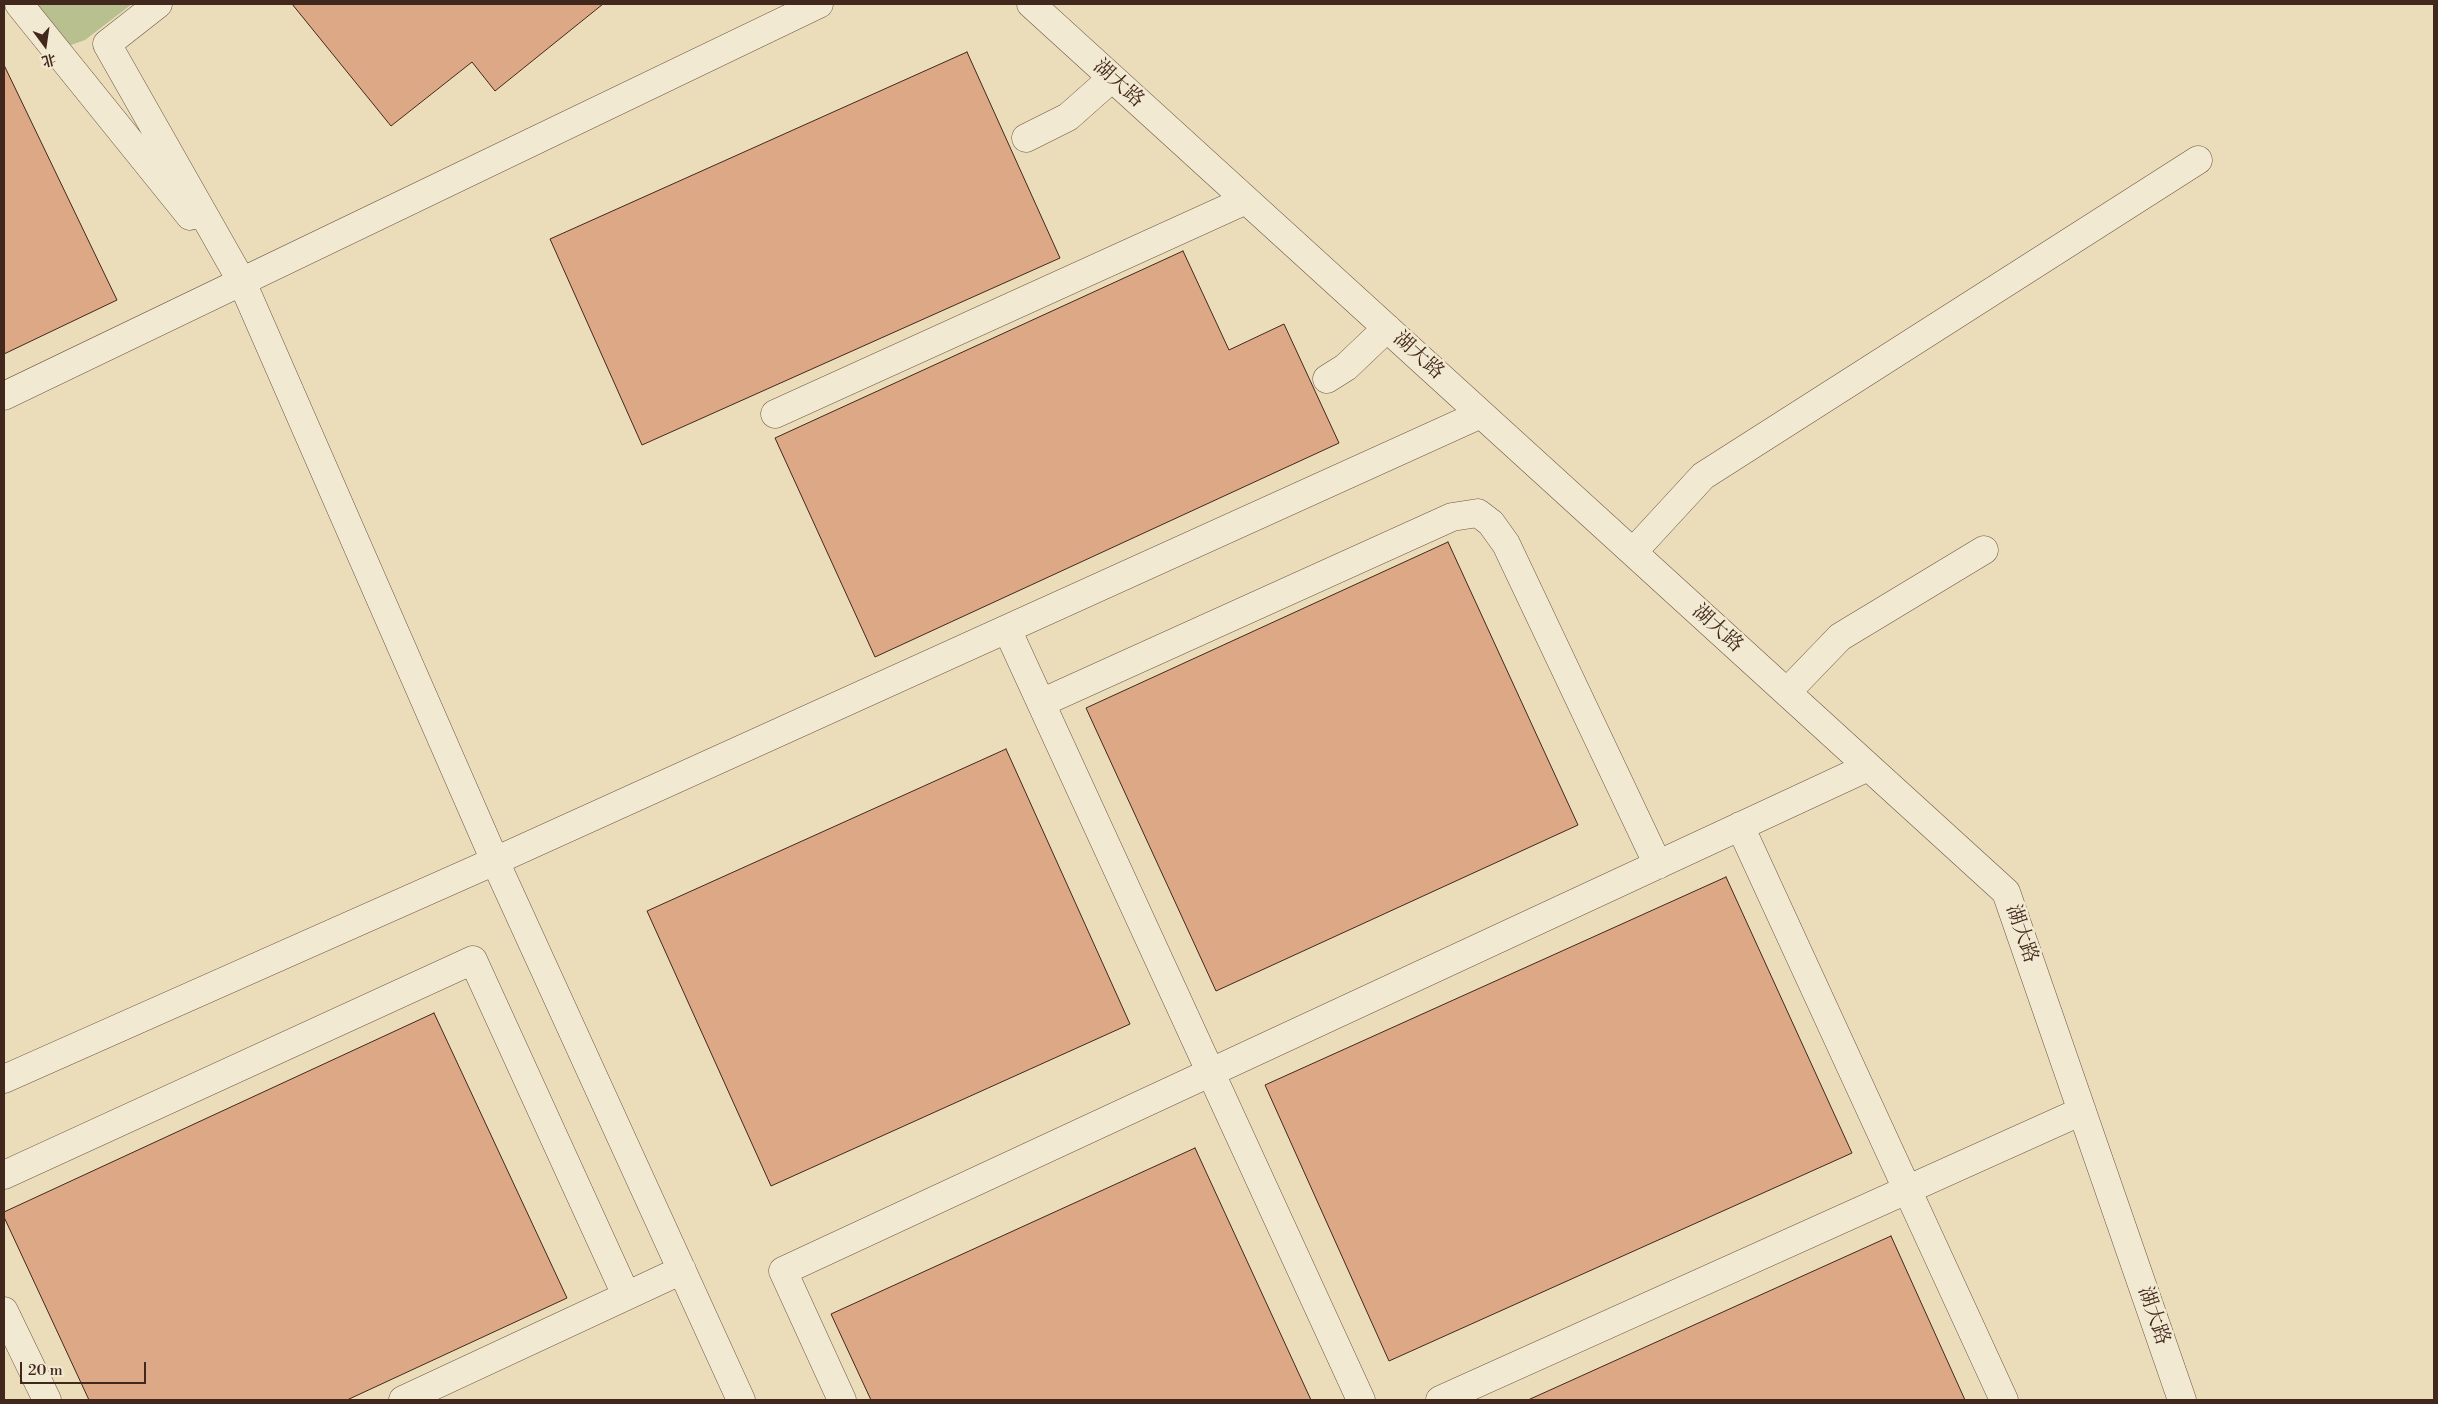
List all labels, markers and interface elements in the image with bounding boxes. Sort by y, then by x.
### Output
north arrow [20,20,70,70]
text: 北 [40,49,58,70]
street label: 湖大路 [1088,55,1148,113]
street label: 湖大路 [1388,327,1448,385]
street label: 湖大路 [1687,600,1747,658]
street label: 湖大路 [2000,902,2042,966]
street label: 湖大路 [2132,1284,2174,1348]
scale bar [22,1352,149,1384]
text: 20 m [28,1361,63,1380]

